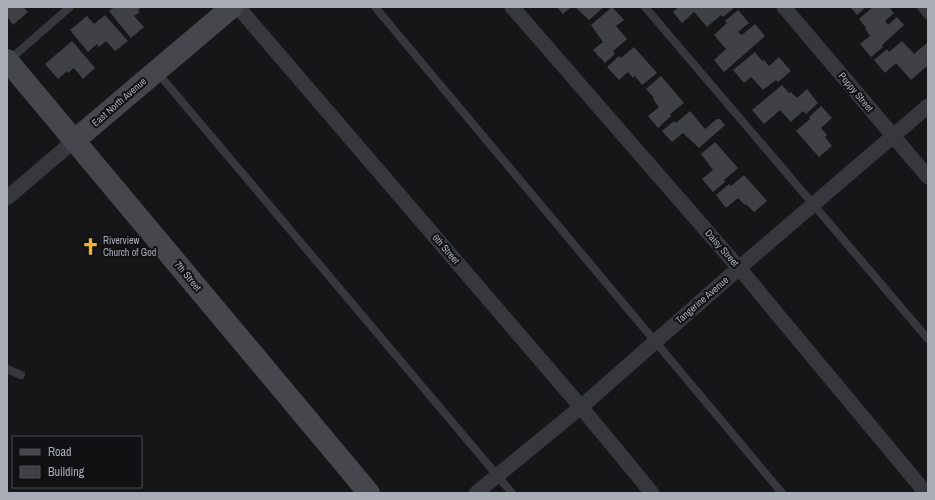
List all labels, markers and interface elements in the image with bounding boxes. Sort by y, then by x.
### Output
street label: Poppy Street [836,70,877,115]
street label: East North Avenue [89,74,149,129]
street label: Daisy Street [702,227,742,270]
street label: 6th Street [429,231,463,267]
place label: Riverview Church of God [103,234,156,259]
church icon: Riverview Church of God [80,236,100,256]
street label: 7th Street [172,258,205,294]
street label: Tangerine Avenue [673,273,732,327]
legend [12,436,142,488]
text: Road [48,444,72,460]
text: Building [48,464,85,480]

